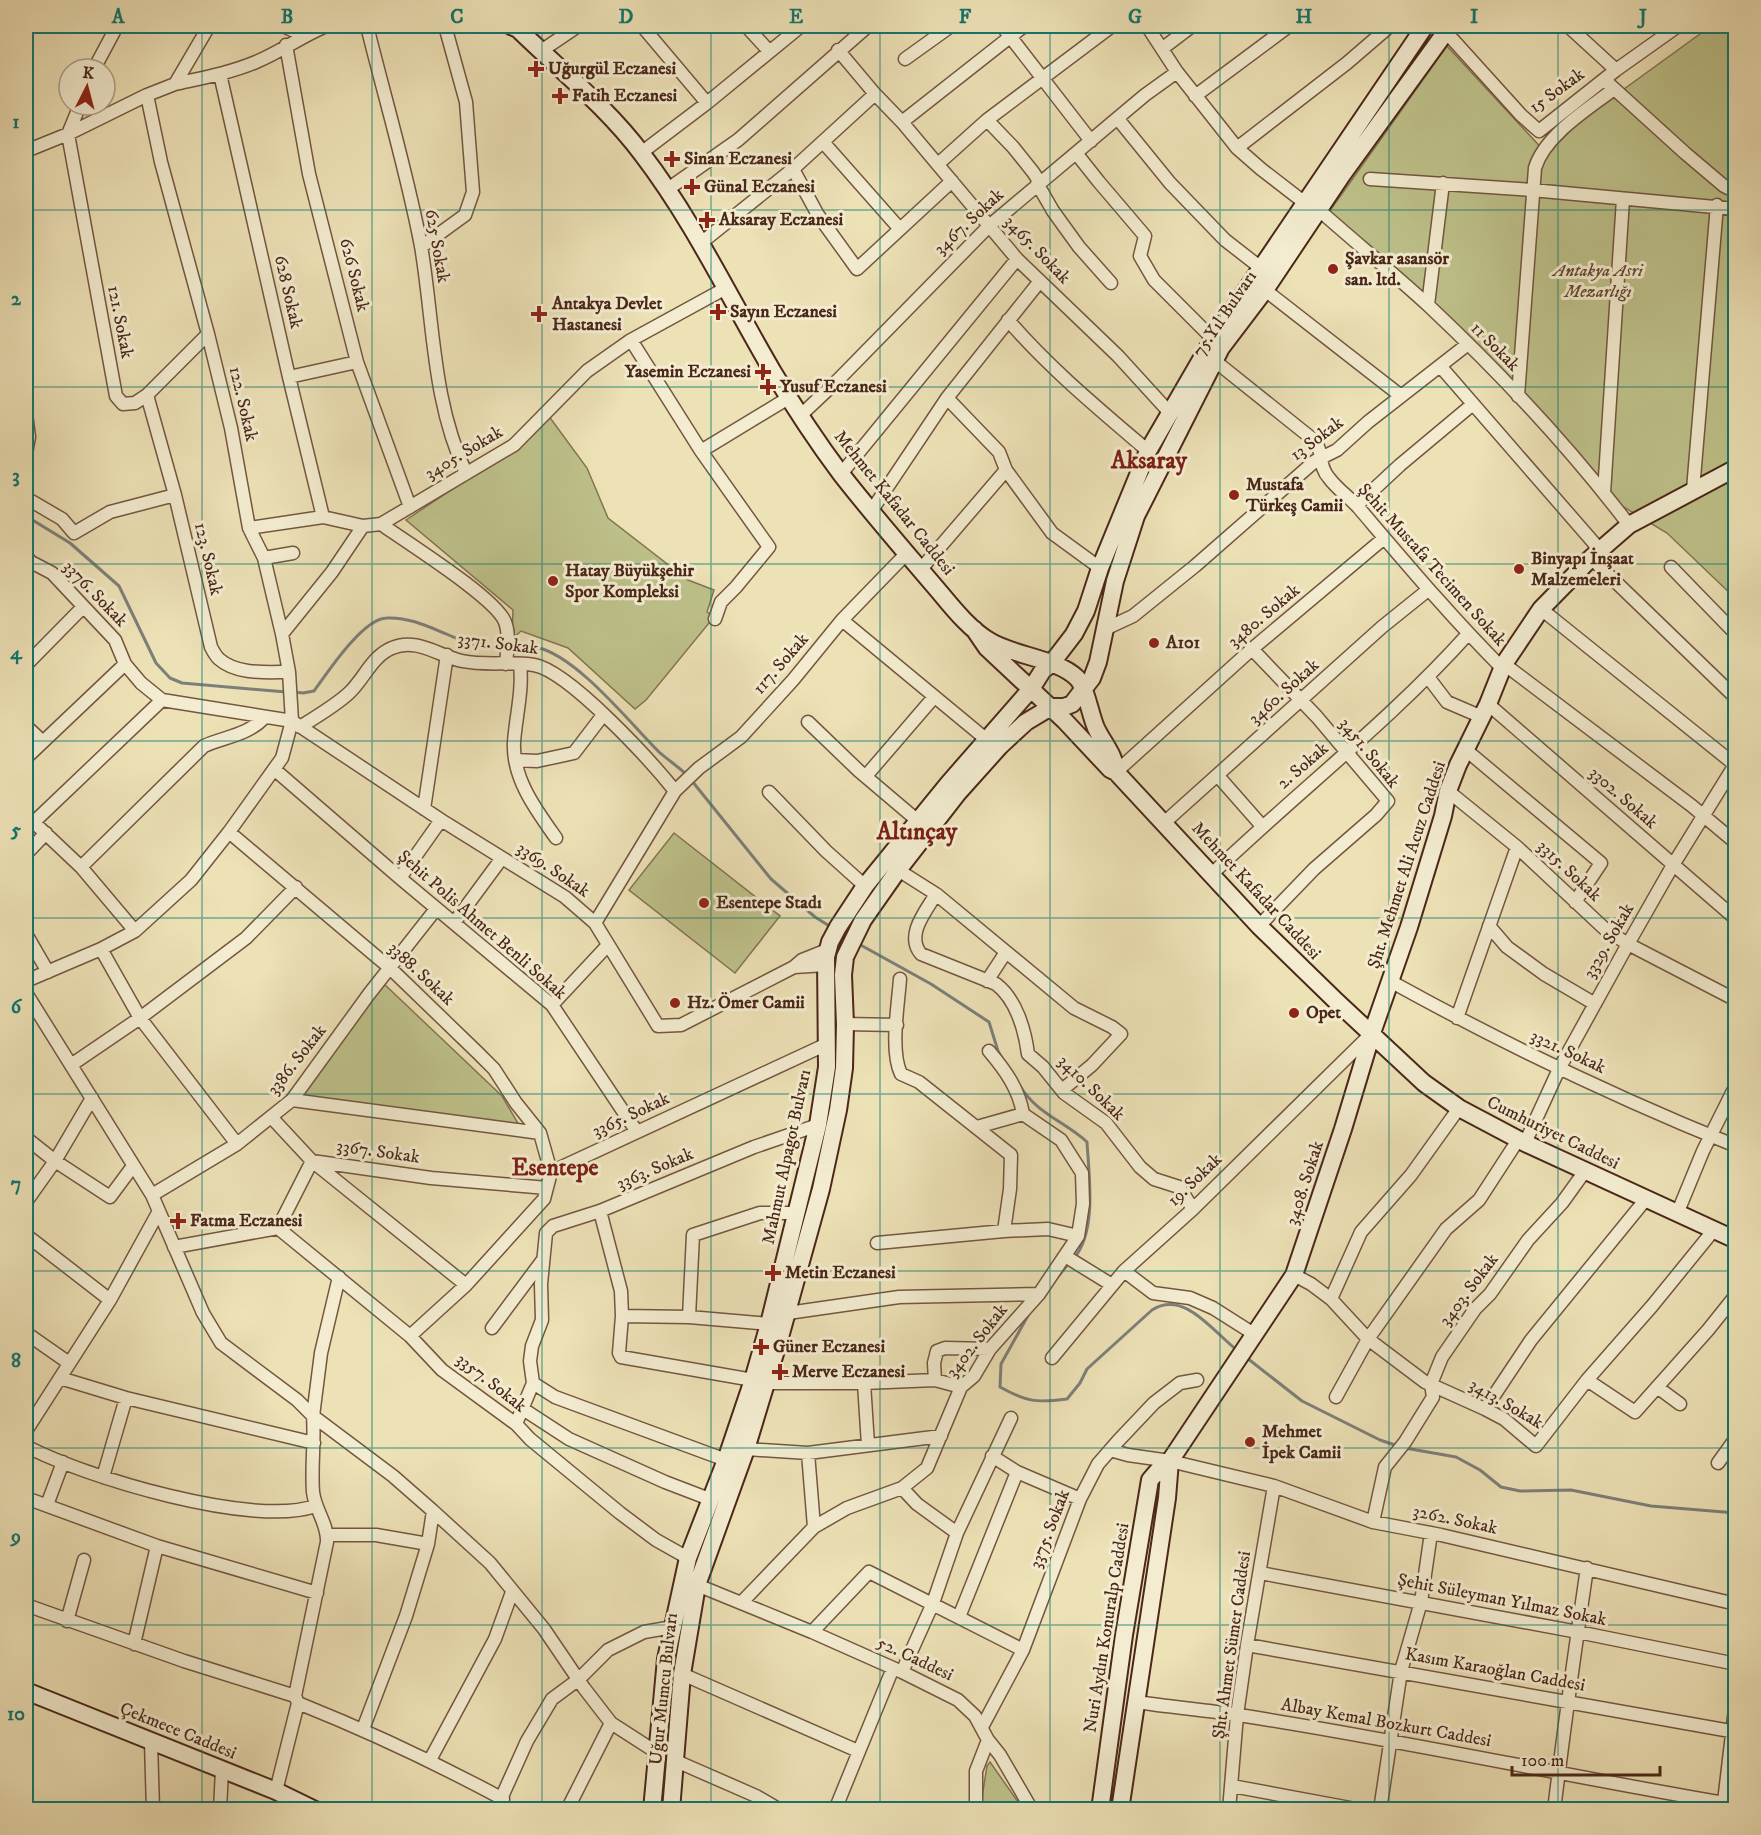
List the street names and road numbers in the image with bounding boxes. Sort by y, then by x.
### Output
street label: 15 Sokak [1525,64,1589,118]
street label: 3467. Sokak [929,184,1009,260]
street label: 625 Sokak [420,207,454,285]
street label: 3465. Sokak [999,211,1075,289]
street label: 626 Sokak [334,236,374,314]
street label: 628 Sokak [269,253,307,331]
street label: 75.Yıl Bulvarı [1188,267,1262,361]
street label: 121. Sokak [102,284,138,360]
street label: 11 Sokak [1466,318,1524,376]
street label: 122. Sokak [224,364,262,444]
street label: 13 Sokak [1286,412,1348,466]
street label: 3405. Sokak [421,421,507,485]
street label: Mehmet Kafadar Caddesi [829,426,959,580]
street label: Şehit Mustafa Tecimen Sokak [1353,479,1511,651]
street label: 123. Sokak [189,521,227,598]
street label: 3376. Sokak [58,556,132,632]
street label: 3480. Sokak [1223,579,1305,653]
street label: 3371. Sokak [456,628,540,660]
street label: 117. Sokak [748,629,814,699]
street label: 3460. Sokak [1244,654,1324,730]
street label: 3451. Sokak [1334,713,1404,793]
street label: 2. Sokak [1273,738,1333,794]
street label: Şht. Mehmet Ali Acuz Caddesi [1363,758,1451,972]
street label: 3302. Sokak [1584,762,1662,834]
street label: Mehmet Kafadar Caddesi [1187,818,1325,964]
street label: 3315. Sokak [1532,836,1606,906]
street label: 3369. Sokak [512,838,594,903]
street label: Şehit Polis Ahmet Benli Sokak [393,846,571,1004]
street label: 3329. Sokak [1579,899,1639,982]
street label: 3388. Sokak [383,938,459,1010]
street label: 3386. Sokak [263,1020,331,1100]
street label: 3321. Sokak [1527,1025,1609,1079]
street label: 3410. Sokak [1053,1051,1129,1126]
street label: Mahmut Alpagot Bulvarı [758,1068,816,1246]
street label: 3365. Sokak [589,1087,673,1142]
street label: Cumhuriyet Caddesi [1483,1091,1623,1175]
street label: 3367. Sokak [335,1135,421,1169]
street label: 3408. Sokak [1281,1138,1329,1228]
street label: 3363. Sokak [613,1143,697,1195]
street label: 19. Sokak [1163,1149,1227,1211]
street label: 3403. Sokak [1435,1249,1503,1331]
street label: 3402. Sokak [941,1300,1013,1382]
street label: 3357. Sokak [451,1349,531,1417]
street label: 3413. Sokak [1465,1374,1547,1434]
street label: 3375. Sokak [1025,1486,1075,1572]
street label: 3262. Sokak [1411,1500,1499,1540]
street label: Nuri Aydın Konuralp Caddesi [1080,1521,1134,1735]
street label: Şht. Ahmet Sümer Caddesi [1208,1550,1256,1740]
street label: Şehit Süleyman Yılmaz Sokak [1396,1569,1608,1631]
street label: Uğur Mumcu Bulvarı [645,1612,683,1766]
street label: 52. Caddesi [873,1632,957,1686]
street label: Kasım Karaoğlan Caddesi [1403,1643,1587,1697]
street label: Albay Kemal Bozkurt Caddesi [1279,1694,1493,1752]
street label: Çekmece Caddesi [116,1698,240,1764]

